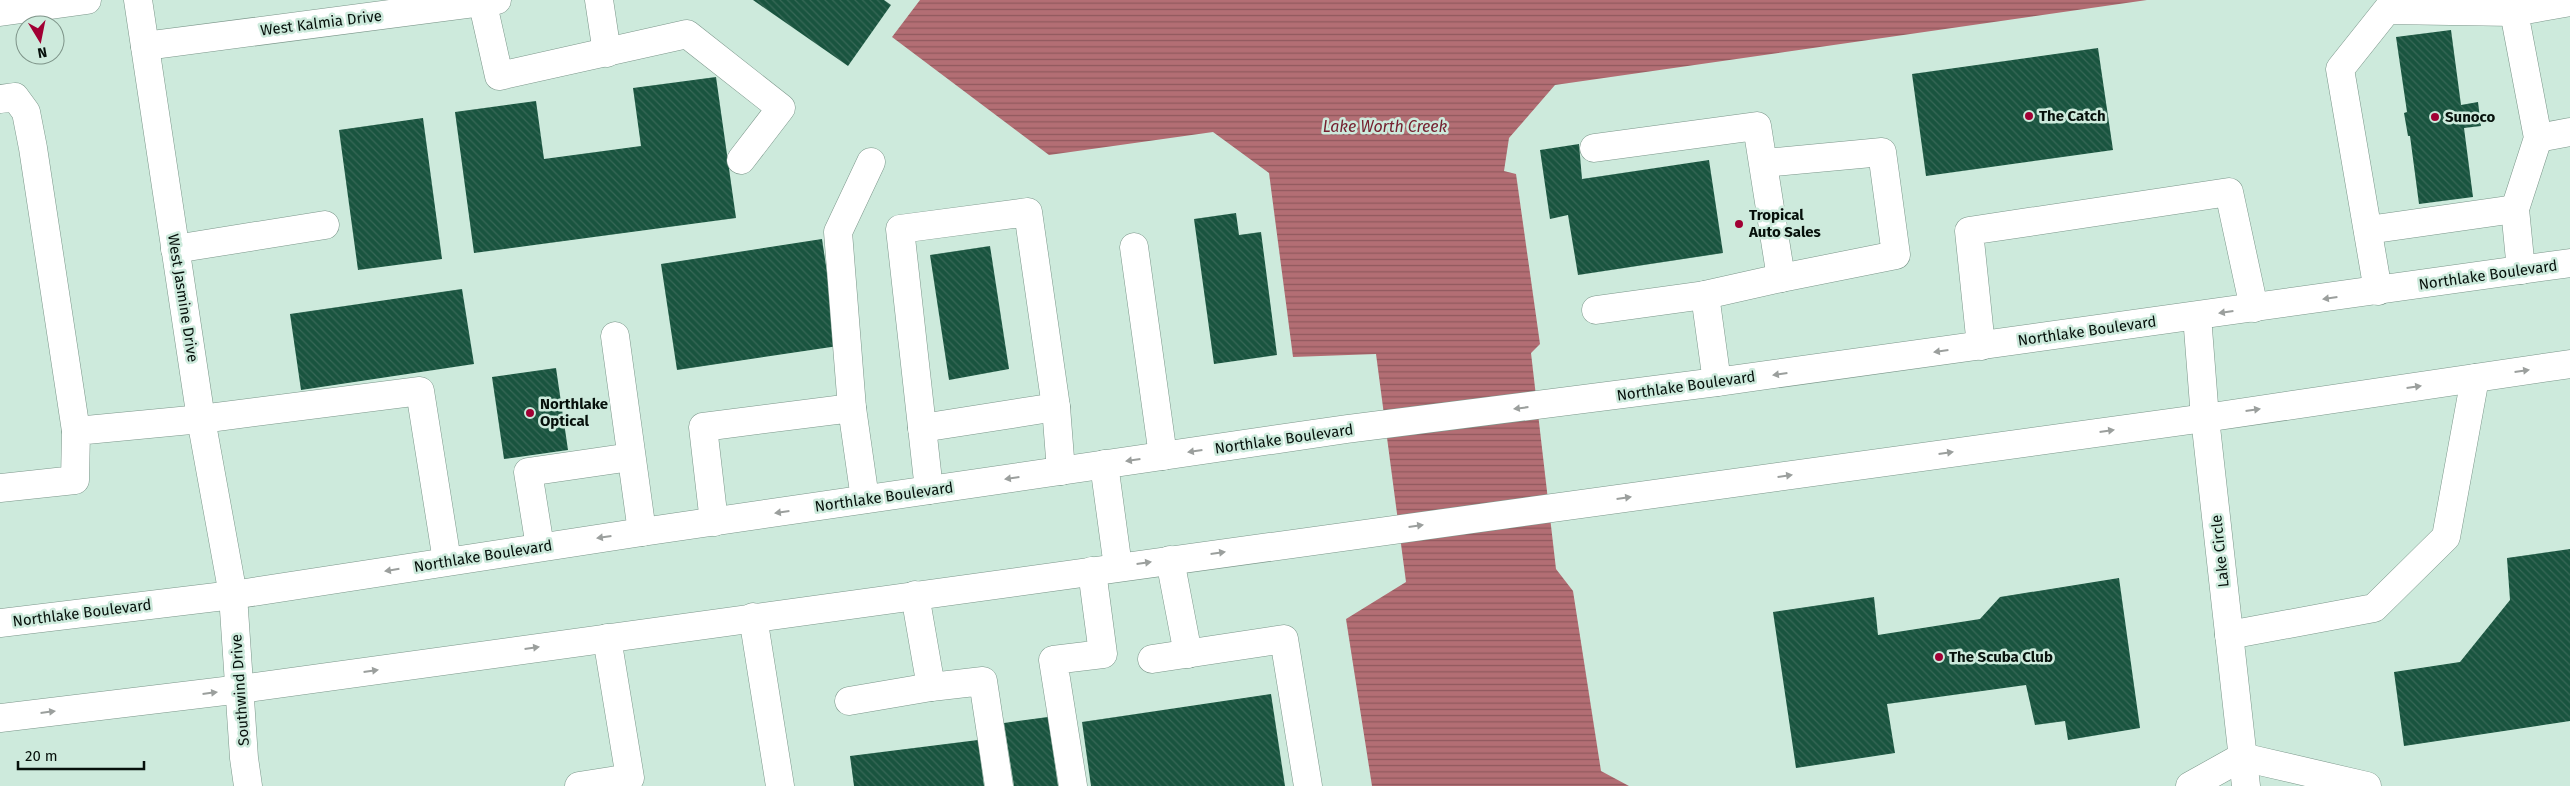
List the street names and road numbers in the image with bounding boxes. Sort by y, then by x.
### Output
street label: West Kalmia Drive [259,7,383,39]
street label: West Jasmine Drive [164,233,202,363]
street label: Northlake Boulevard [2418,256,2558,294]
street label: Northlake Boulevard [2017,312,2157,350]
street label: Northlake Boulevard [1616,367,1756,405]
street label: Northlake Boulevard [1214,420,1354,458]
street label: Northlake Boulevard [814,478,954,516]
street label: Lake Circle [2207,514,2233,588]
street label: Northlake Boulevard [413,536,553,576]
street label: Northlake Boulevard [12,596,152,630]
street label: Southwind Drive [227,634,253,746]

